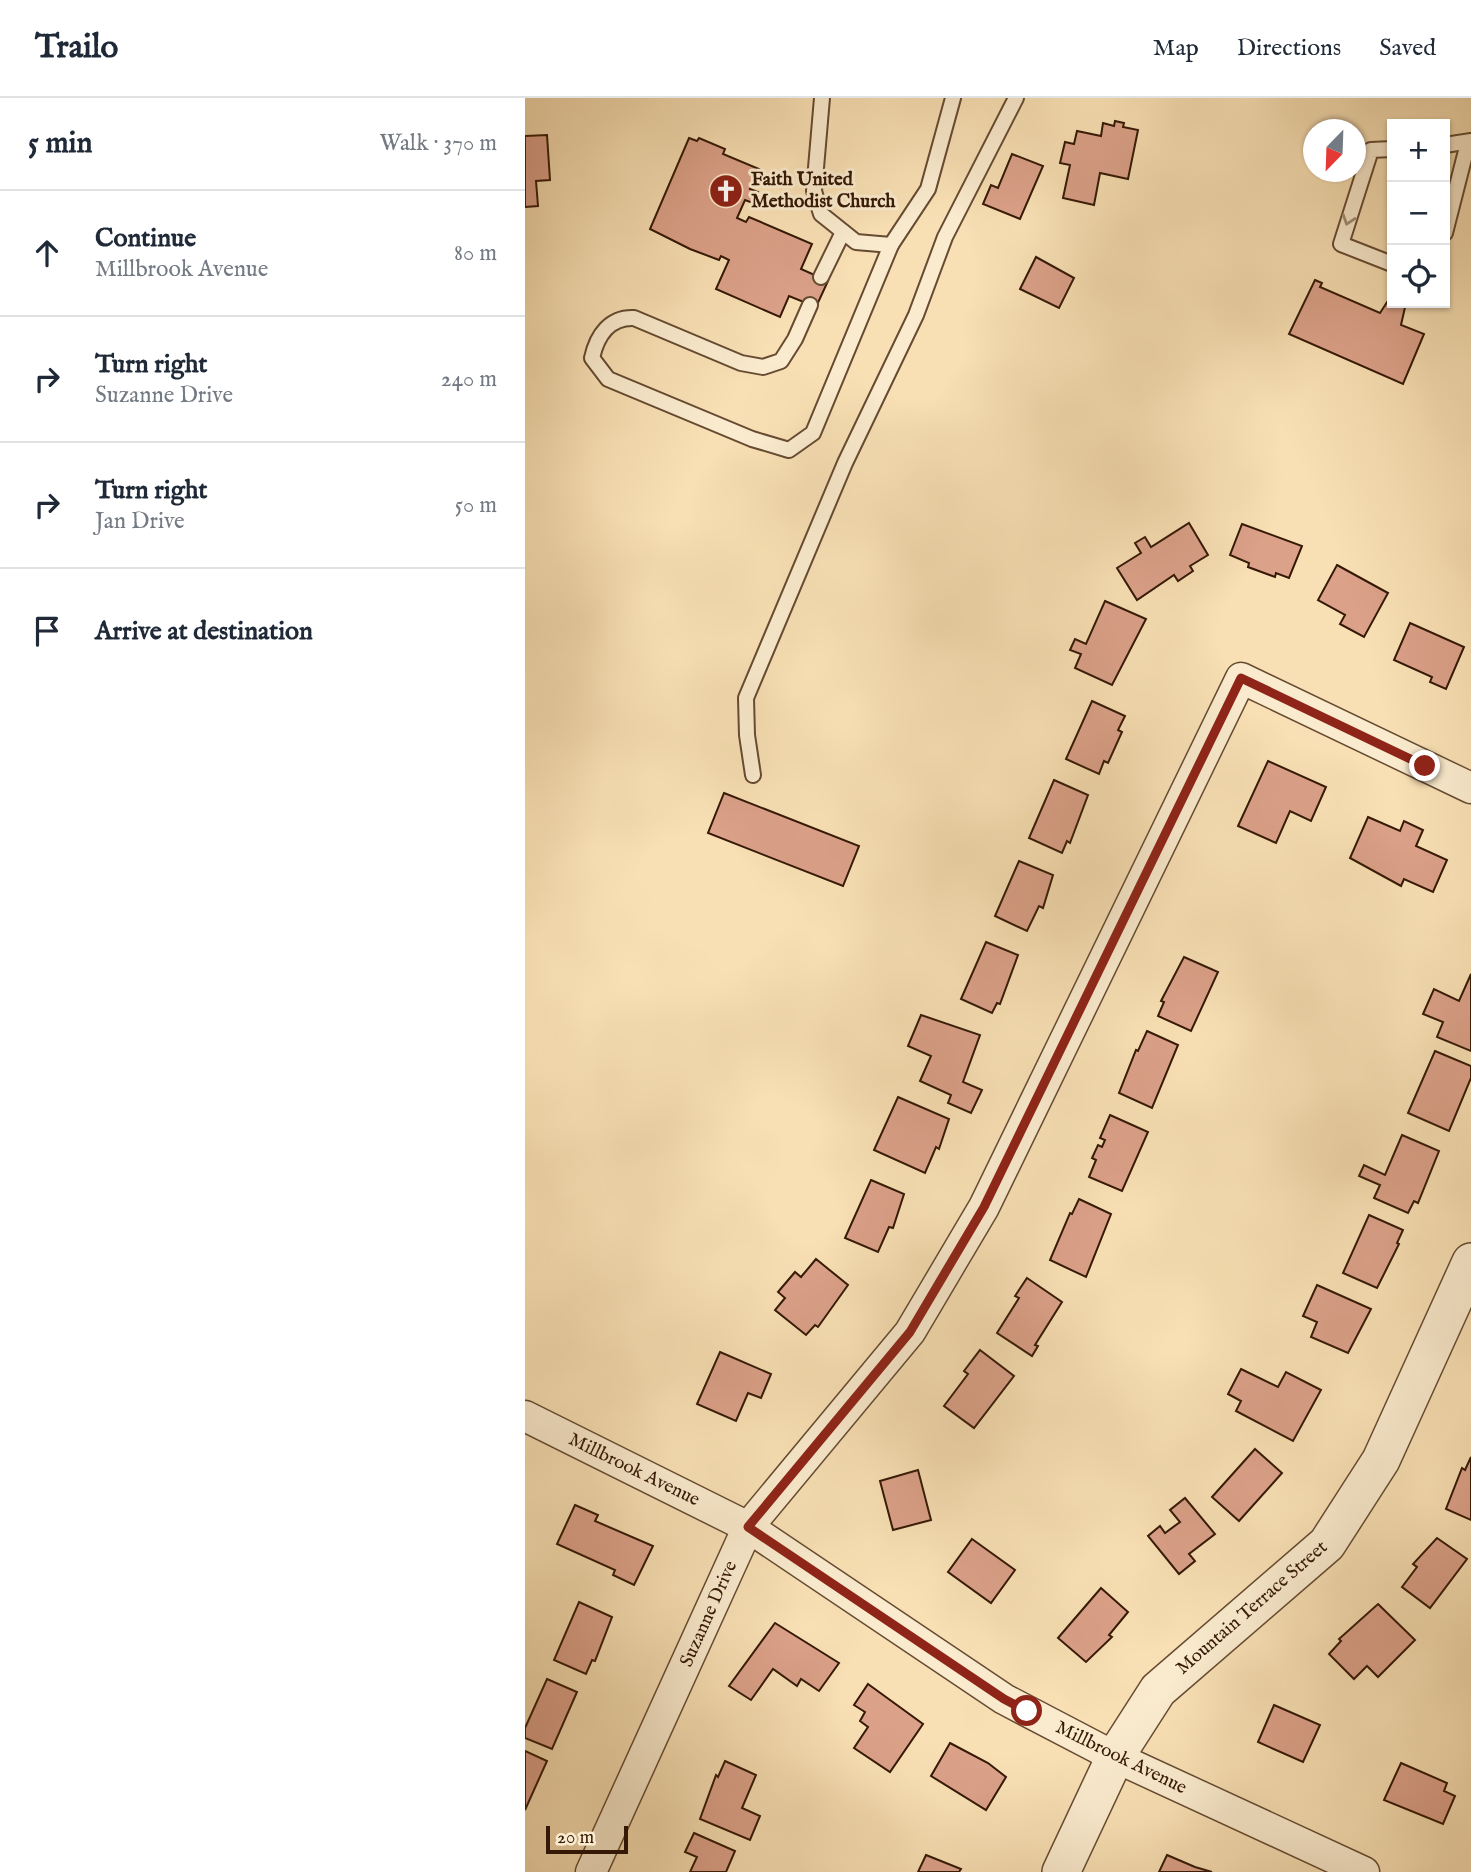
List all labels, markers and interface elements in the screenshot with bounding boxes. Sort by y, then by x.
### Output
text: Trailo [35,27,118,69]
text: Map [1153,33,1199,64]
text: Directions [1237,33,1341,64]
text: Saved [1379,33,1436,64]
north arrow [1303,119,1366,182]
map controls [1387,119,1450,308]
button: + [1387,119,1450,182]
text: 5 min [28,125,93,163]
text: Walk · 370 m [379,129,497,158]
place label: Faith United Methodist Church [751,168,896,214]
church icon: Faith United Methodist Church [707,172,745,210]
button: − [1387,182,1450,245]
one-way arrow [1342,214,1356,226]
text: Continue [95,222,196,255]
icon: ahead [28,234,66,272]
text: 80 m [454,239,497,268]
button: locate [1387,245,1450,308]
text: Millbrook Avenue [95,255,268,284]
text: Turn right [95,348,208,381]
icon: right [28,360,66,398]
text: 240 m [441,365,497,394]
text: Suzanne Drive [95,381,233,410]
text: Turn right [95,474,208,507]
icon: right [28,486,66,524]
text: 50 m [455,491,497,520]
text: Jan Drive [95,507,185,536]
icon: arrive [28,612,66,650]
text: Arrive at destination [95,615,313,648]
route end [1409,750,1440,781]
street label: Millbrook Avenue [564,1428,704,1512]
street label: Mountain Terrace Street [1171,1535,1333,1680]
street label: Suzanne Drive [675,1557,743,1671]
route start [1011,1695,1042,1726]
street label: Millbrook Avenue [1051,1716,1191,1800]
scale bar [546,1823,628,1855]
text: 20 m [557,1826,594,1850]

